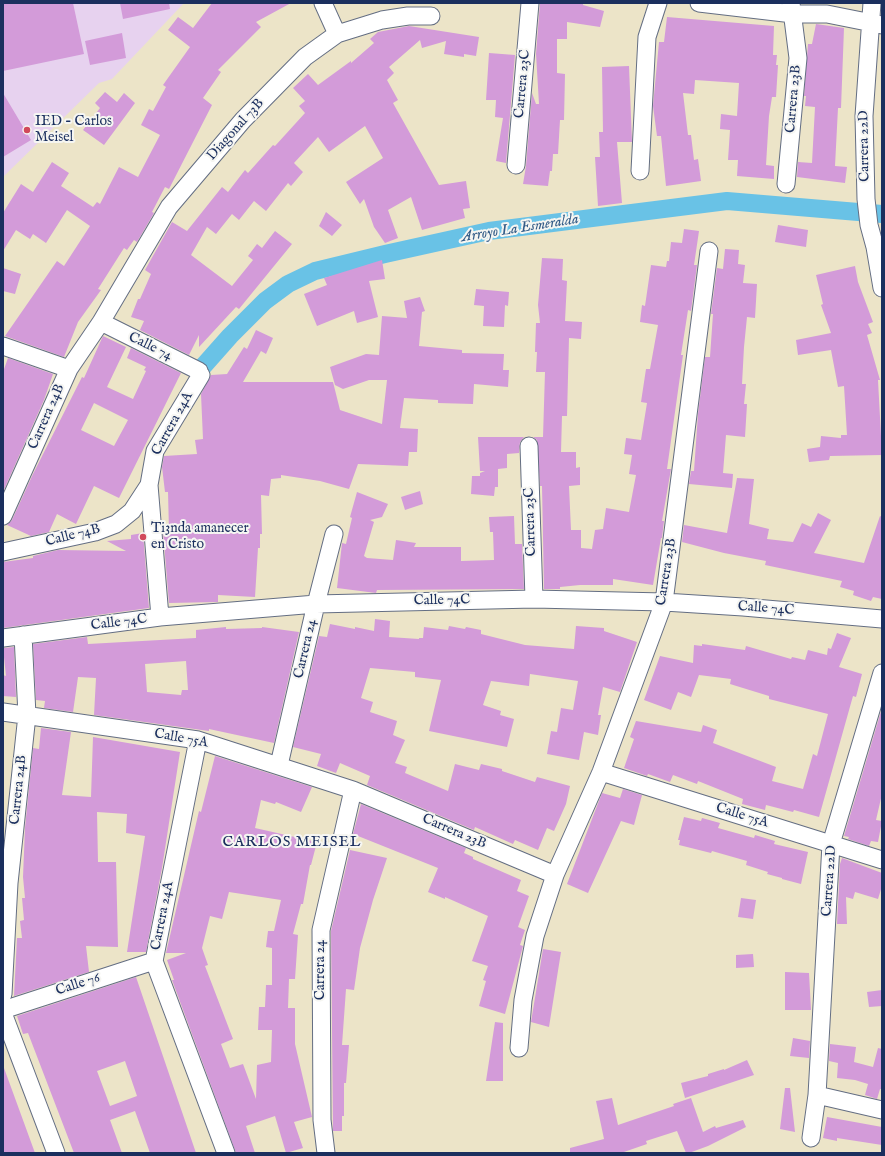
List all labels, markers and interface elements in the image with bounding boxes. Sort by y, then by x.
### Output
street label: Carrera 23C [512,49,534,119]
street label: Carrera 23B [783,64,805,134]
street label: Diagonal 73B [204,96,268,164]
street label: Carrera 22D [856,110,874,182]
place label: IED - Carlos Meisel [35,114,112,146]
marker: IED - Carlos Meisel [22,125,32,135]
water label: Arroyo La Esmeralda [460,211,580,247]
street label: Calle 74 [125,329,175,365]
street label: Carrera 24B [25,382,69,452]
street label: Carrera 24A [149,389,197,459]
street label: Carrera 23C [521,487,541,557]
street label: Calle 74B [44,521,102,551]
place label: Ti3nda amanecer en Cristo [151,521,249,554]
marker: Ti3nda amanecer en Cristo [138,532,148,542]
street label: Carrera 23B [653,537,681,607]
street label: Calle 74C [414,592,470,610]
street label: Calle 74C [737,599,795,619]
street label: Calle 74C [90,611,148,635]
street label: Carrera 24 [291,618,321,680]
street label: Calle 75A [153,726,209,752]
street label: Carrera 24B [7,754,31,826]
street label: Calle 75A [714,800,770,832]
street label: Carrera 23B [419,811,489,853]
district label: CARLOS MEISEL [223,834,361,852]
street label: Carrera 22D [819,845,841,917]
street label: Carrera 24A [148,880,178,952]
street label: Carrera 24 [313,940,329,1000]
street label: Calle 76 [54,970,102,1000]

